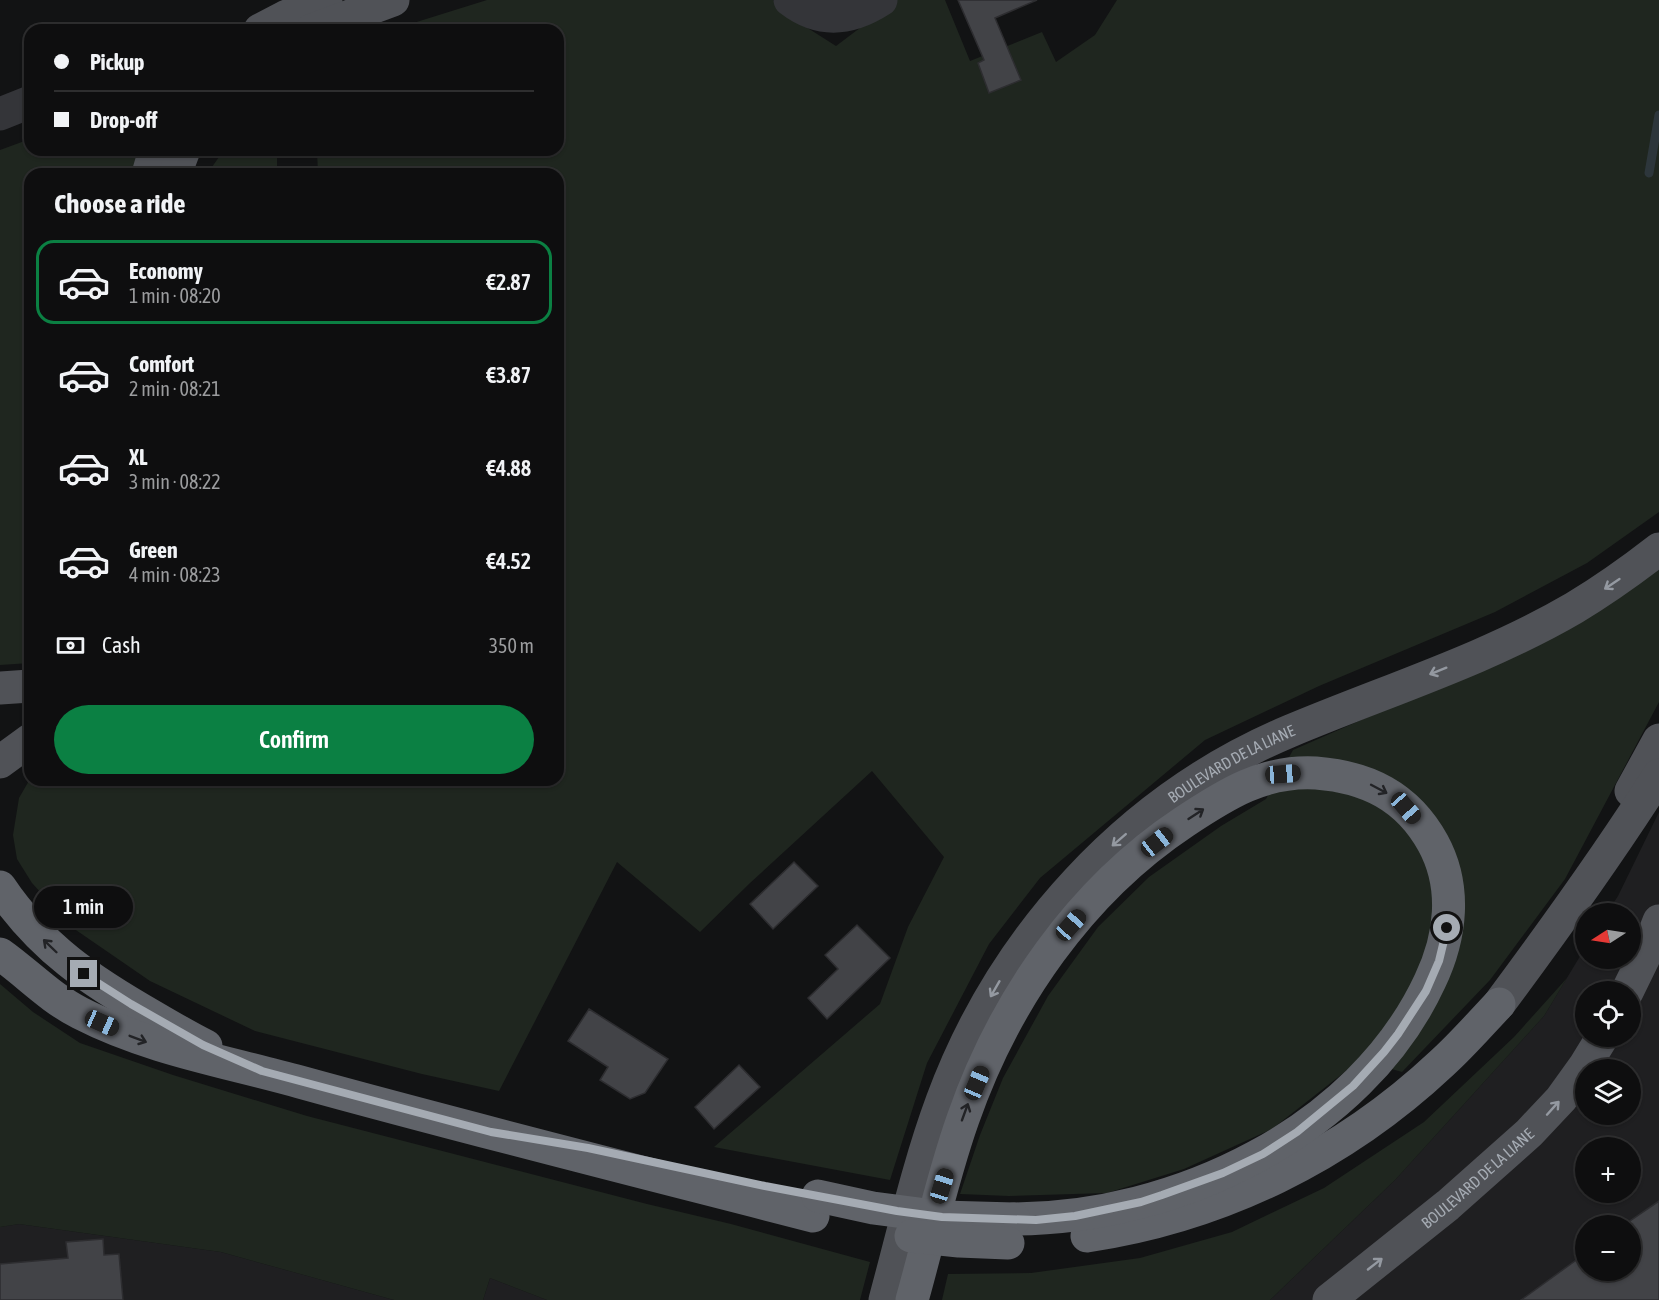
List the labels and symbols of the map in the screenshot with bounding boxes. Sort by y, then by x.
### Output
one-way arrow [1604,578,1621,590]
one-way arrow [1430,666,1448,677]
street label: BOULEVARD DE LA LIANE [1164,721,1297,806]
car [1264,764,1302,784]
one-way arrow [1369,784,1387,795]
car [1387,789,1425,827]
one-way arrow [1187,808,1204,820]
car [1137,824,1177,860]
one-way arrow [1111,833,1127,846]
callout: 1 min [34,887,134,929]
north arrow [1575,903,1641,969]
car [1052,906,1090,944]
route start [1433,914,1460,941]
one-way arrow [43,938,58,953]
route end [70,960,97,987]
one-way arrow [989,980,1001,997]
car [82,1007,122,1039]
one-way arrow [129,1034,147,1045]
car [962,1063,992,1103]
one-way arrow [1546,1101,1560,1116]
one-way arrow [961,1104,972,1122]
street label: BOULEVARD DE LA LIANE [1418,1124,1537,1232]
car [928,1166,956,1206]
one-way arrow [1367,1257,1383,1270]

